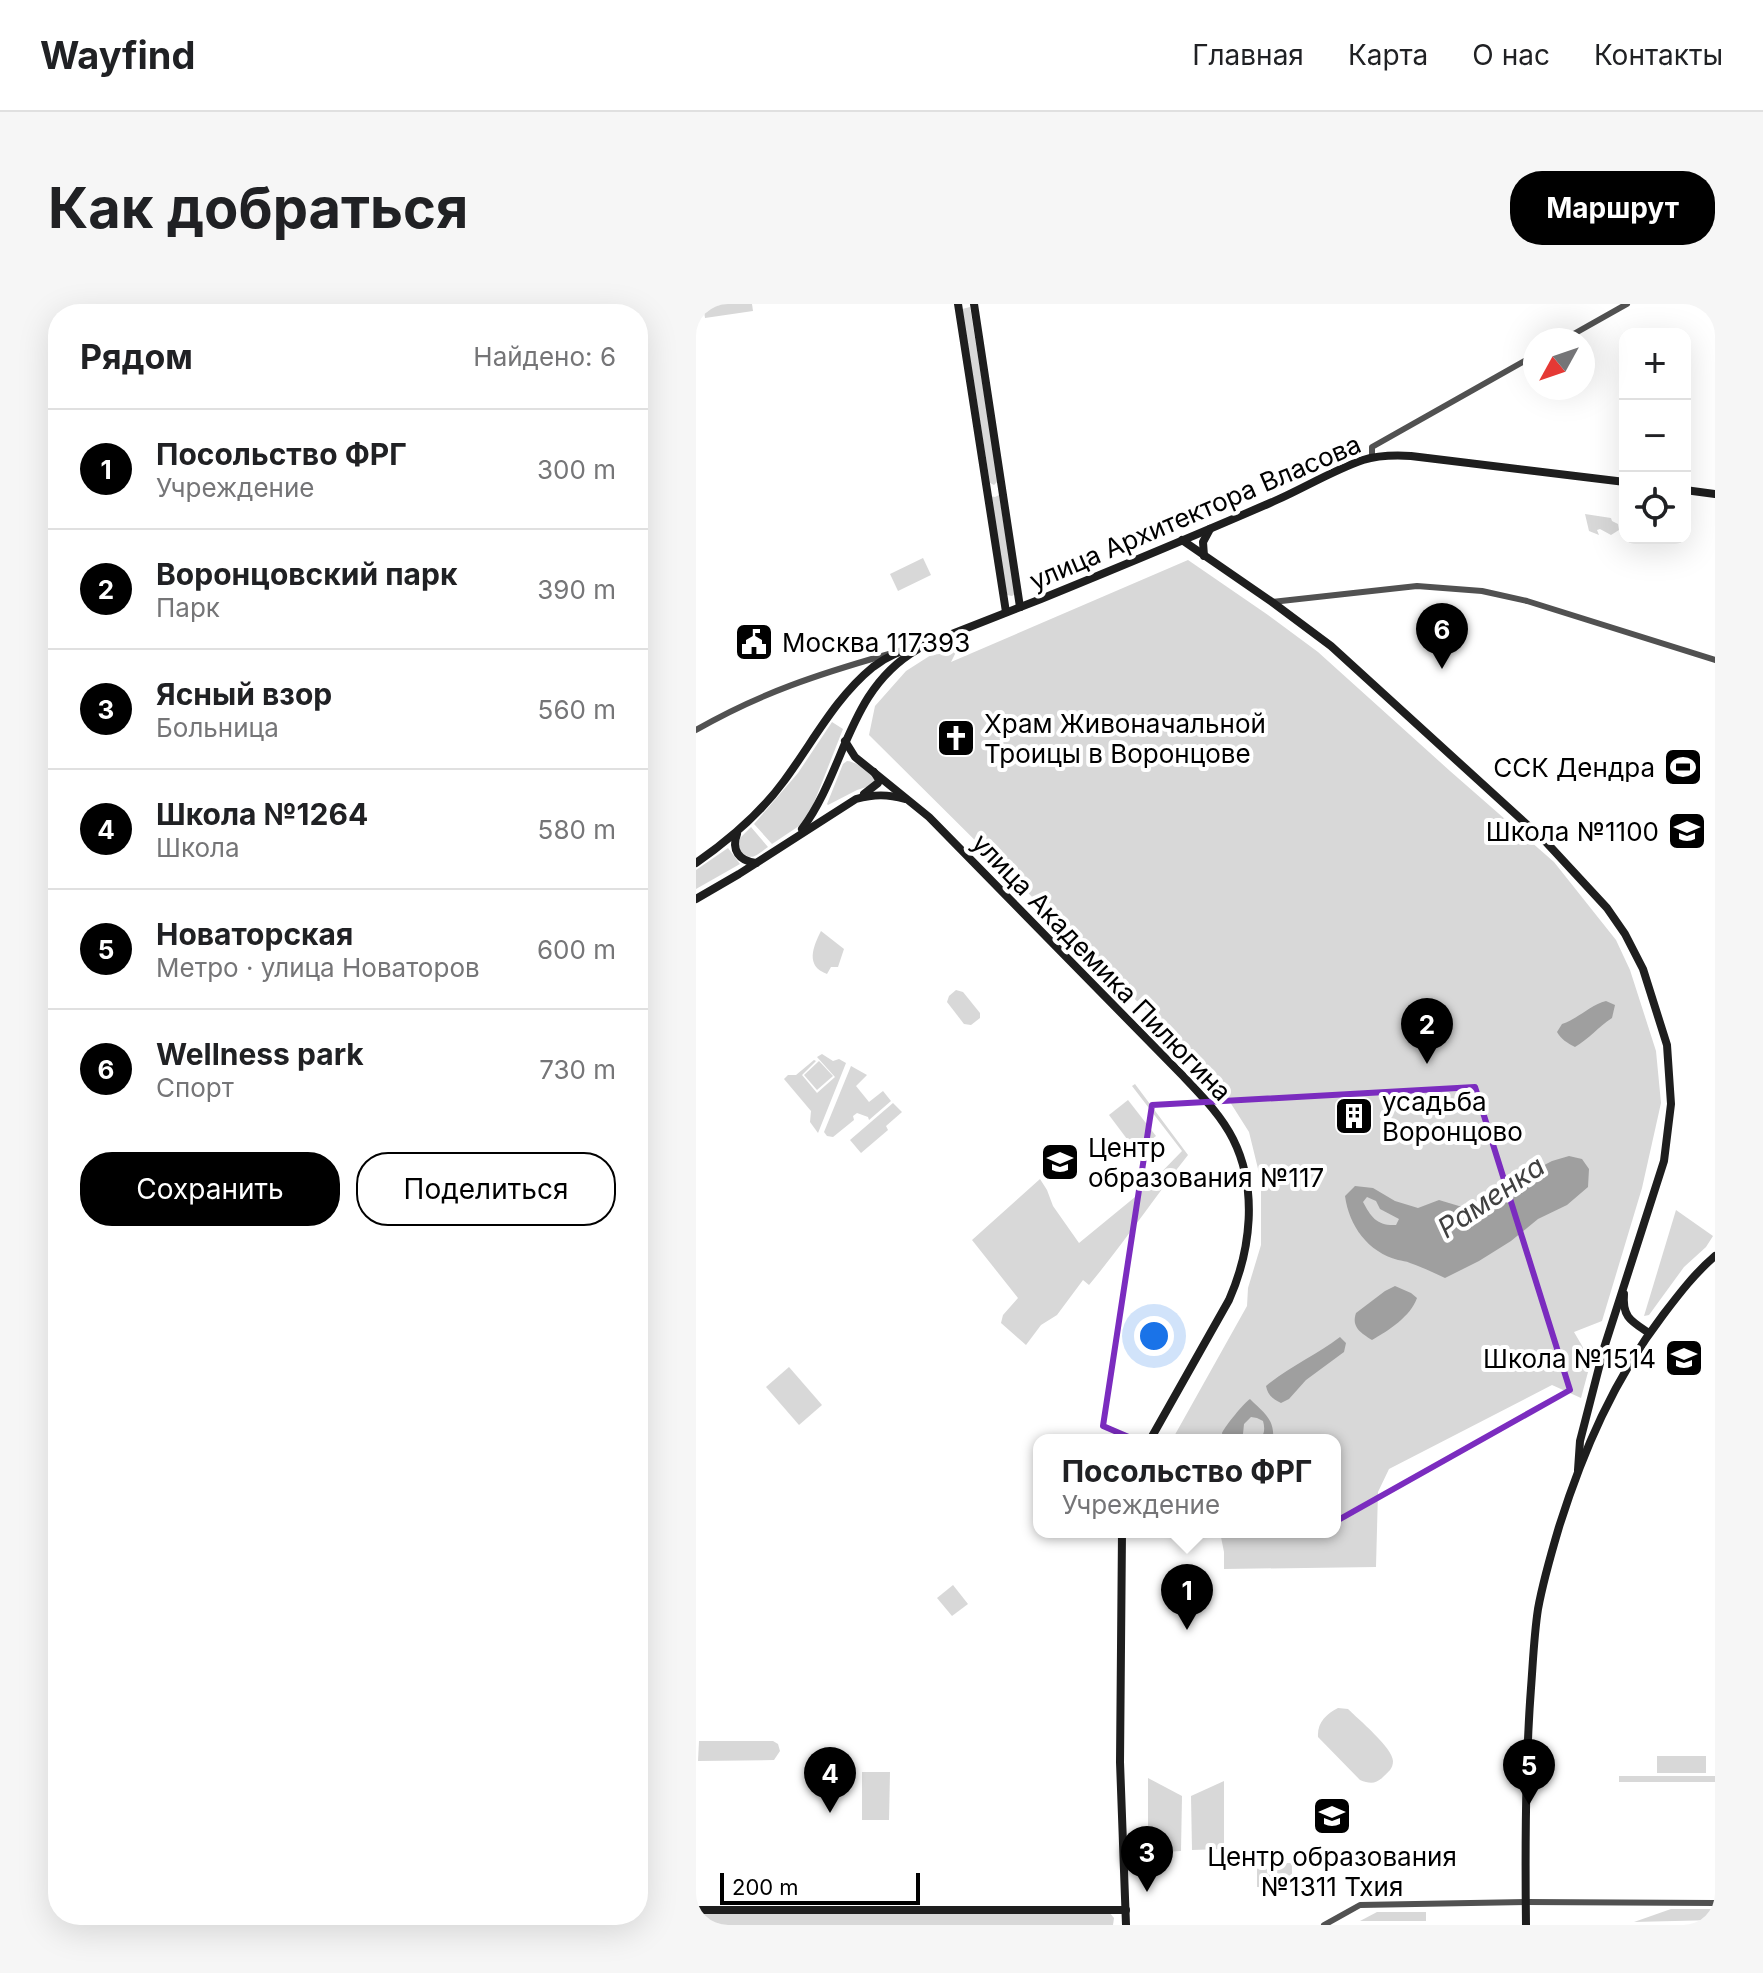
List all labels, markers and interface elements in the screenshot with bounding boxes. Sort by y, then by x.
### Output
text: Wayfind [40,32,195,78]
text: Главная [1192,38,1304,72]
text: Карта [1348,38,1428,72]
text: О нас [1472,38,1550,72]
text: Контакты [1594,38,1723,72]
button: Маршрут [1510,171,1715,245]
text: Как добраться [48,174,468,242]
north arrow [1523,328,1595,400]
map controls [1619,328,1691,544]
button: + [1619,328,1691,400]
text: Рядом [80,336,193,377]
text: Найдено: 6 [473,341,616,372]
button: − [1619,400,1691,472]
street label: улица Архитектора Власова [1025,428,1365,596]
text: Посольство ФРГ [156,436,407,472]
text: 1 [100,454,112,485]
text: 300 m [537,454,616,485]
text: Учреждение [156,472,314,503]
button: locate [1619,472,1691,544]
text: Воронцовский парк [156,556,457,592]
text: 2 [98,574,114,605]
text: 390 m [537,574,616,605]
text: Парк [156,592,220,623]
pin: 6 [1416,603,1468,669]
public building icon: Москва 117393 [733,621,775,663]
place label: Москва 117393 [782,627,970,658]
text: Ясный взор [156,676,332,712]
text: 3 [98,694,114,725]
text: 560 m [538,694,616,725]
place label: Храм Живоначальной Троицы в Воронцове [984,708,1266,769]
text: Больница [156,712,279,743]
church icon: Храм Живоначальной Троицы в Воронцове [935,717,977,759]
sports icon: ССК Дендра [1662,746,1704,788]
place label: ССК Дендра [1493,752,1655,783]
text: Школа №1264 [156,796,368,832]
school or university icon: Школа №1100 [1666,810,1708,852]
text: 4 [97,814,115,845]
text: 580 m [538,814,616,845]
place label: Школа №1100 [1486,816,1659,847]
street label: улица Академика Пилюгина [966,827,1238,1107]
text: Школа [156,832,240,863]
text: Новаторская [156,916,353,952]
text: 5 [98,934,114,965]
text: 600 m [537,934,616,965]
text: Метро · улица Новаторов [156,952,480,983]
pin: 2 [1401,998,1453,1064]
text: Wellness park [156,1036,364,1072]
text: 6 [98,1054,114,1085]
text: 730 m [539,1054,616,1085]
text: Спорт [156,1072,234,1103]
place label: усадьба Воронцово [1382,1086,1523,1147]
building icon: усадьба Воронцово [1333,1095,1375,1137]
place label: Центр образования №117 [1088,1132,1324,1193]
school or university icon: Центр образования №117 [1039,1141,1081,1183]
water label: Раменка [1431,1149,1551,1245]
button: Сохранить [80,1152,340,1226]
button: Поделиться [356,1152,616,1226]
your location [1134,1316,1174,1356]
school or university icon: Школа №1514 [1663,1337,1705,1379]
place label: Школа №1514 [1483,1343,1656,1374]
popup [1033,1434,1341,1538]
text: Посольство ФРГ [1062,1453,1312,1489]
text: Учреждение [1062,1489,1220,1520]
pin: 1 [1161,1564,1213,1630]
pin: 5 [1503,1739,1555,1805]
pin: 4 [804,1747,856,1813]
school or university icon: Центр образования №1311 Тхия [1311,1795,1353,1837]
pin: 3 [1121,1826,1173,1892]
place label: Центр образования №1311 Тхия [1207,1841,1457,1902]
scale bar [720,1869,920,1905]
text: 200 m [732,1874,799,1900]

